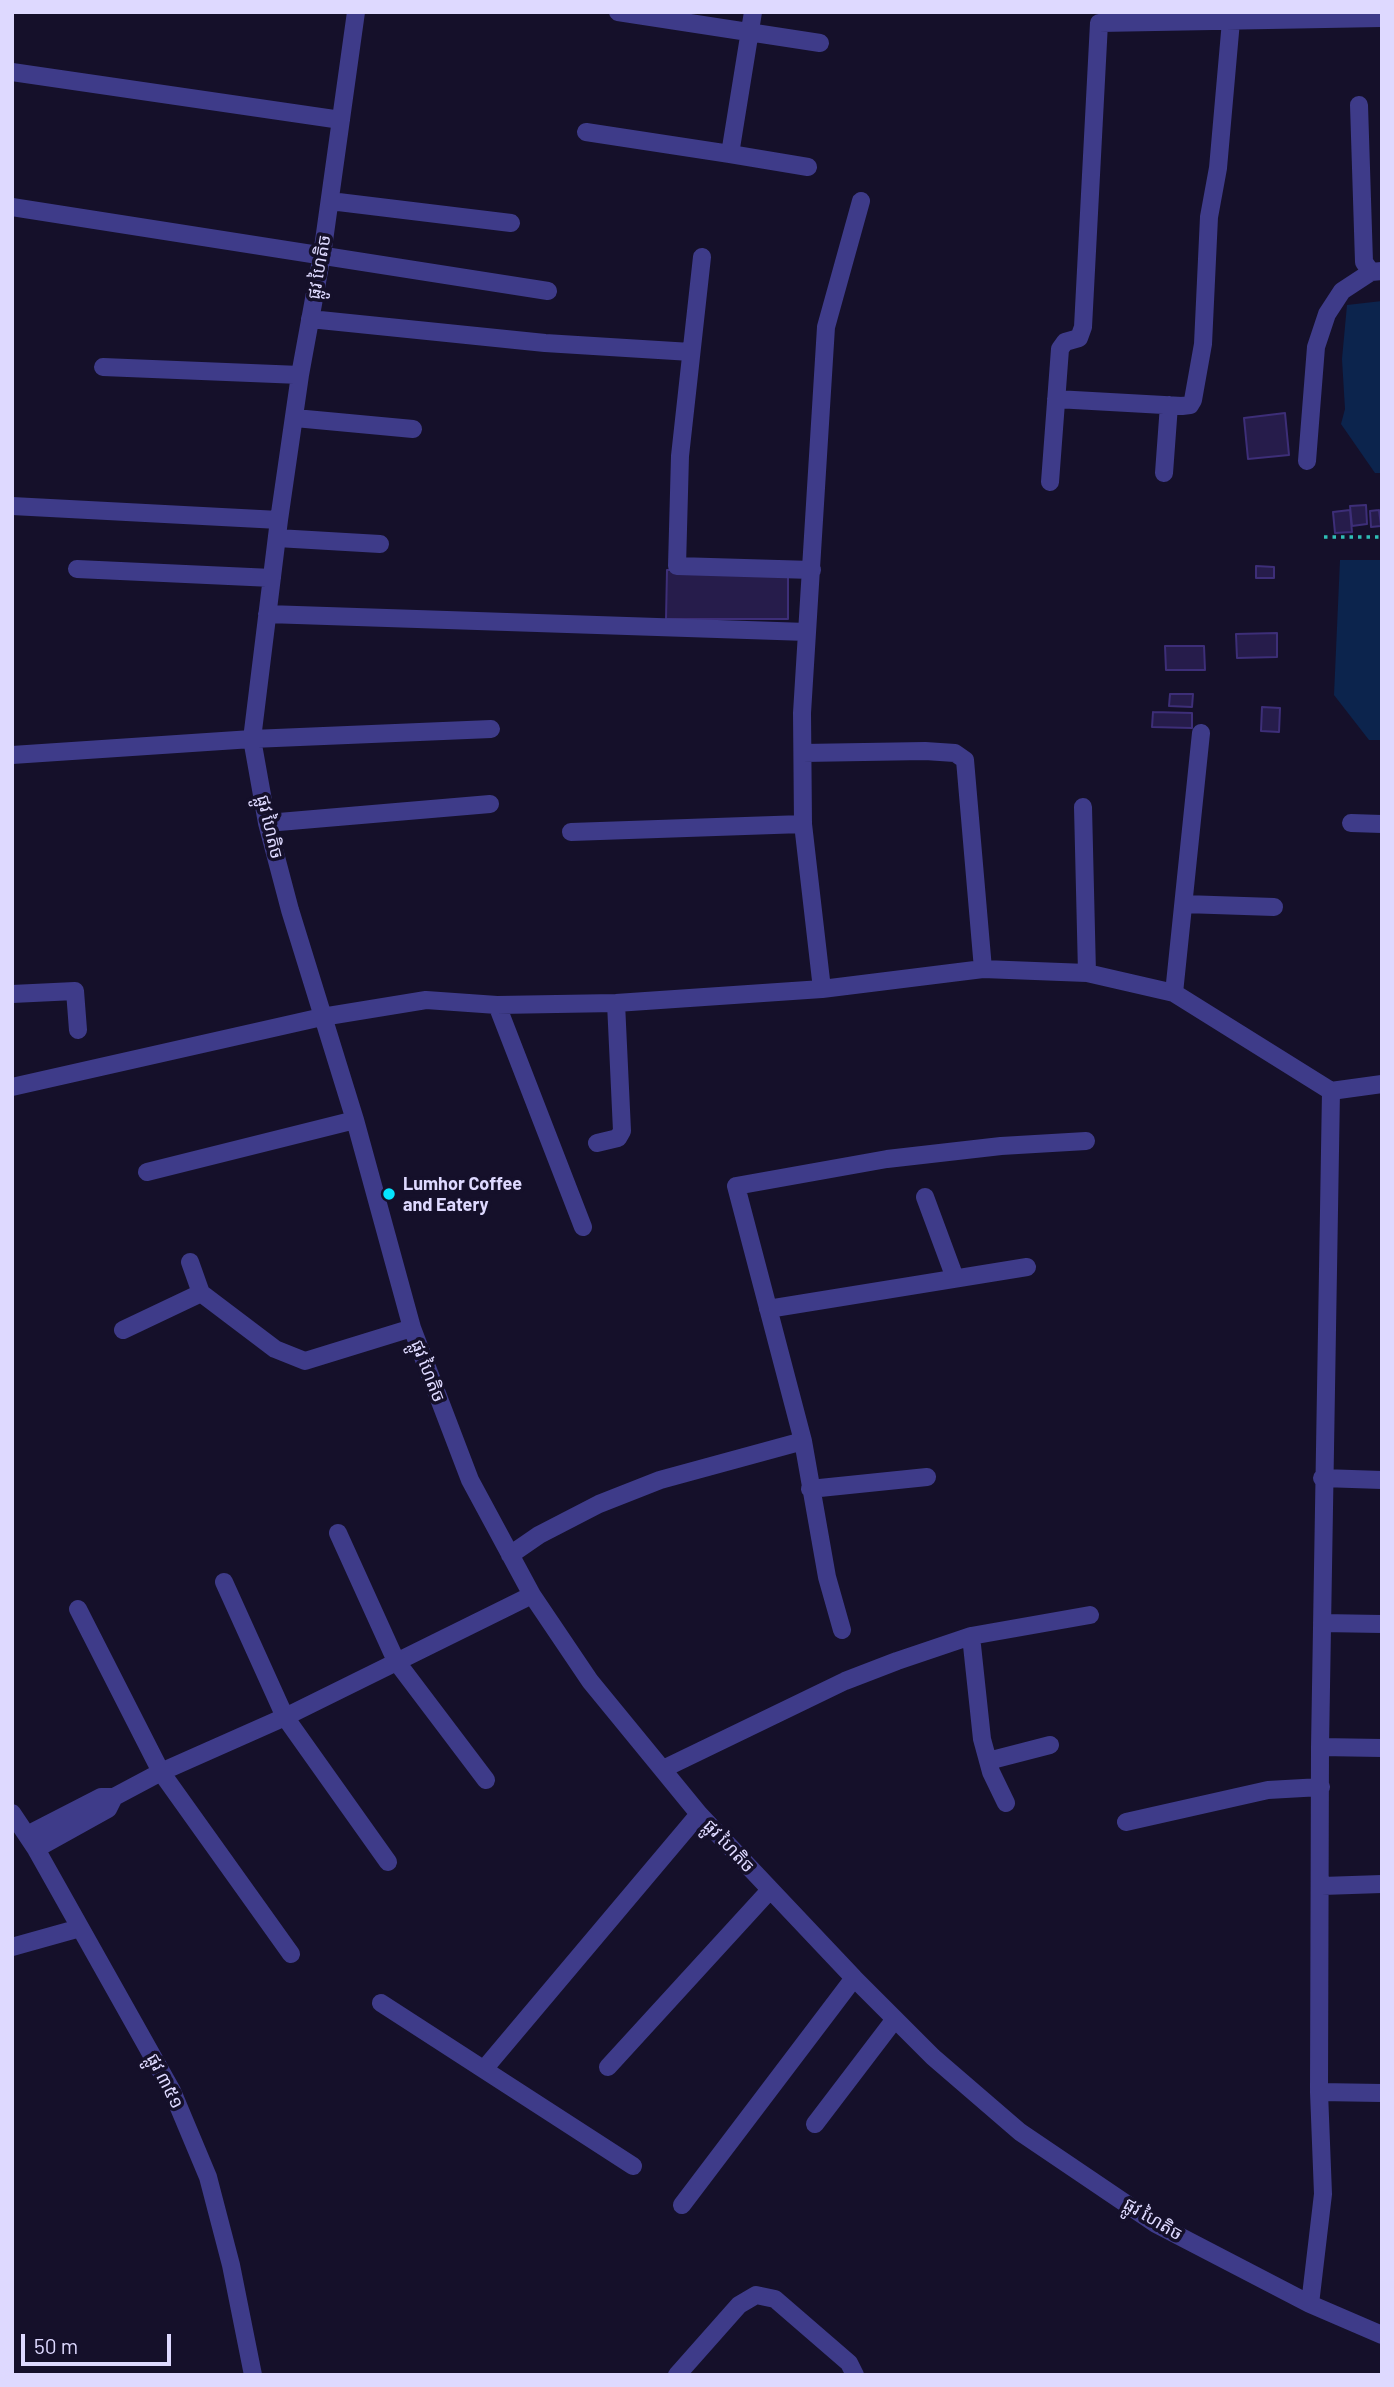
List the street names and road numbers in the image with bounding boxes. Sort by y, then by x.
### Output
street label: ផ្លូវ ហៃតិច [303,233,335,301]
street label: ផ្លូវ ហៃតិច [252,793,288,861]
street label: ផ្លូវ ហៃតិច [406,1337,450,1405]
street label: ផ្លូវ ហៃតិច [699,1815,759,1877]
street label: ផ្លូវ ៣៥១ [142,2050,188,2112]
street label: ផ្លូវ ហៃតិច [1119,2193,1187,2245]

